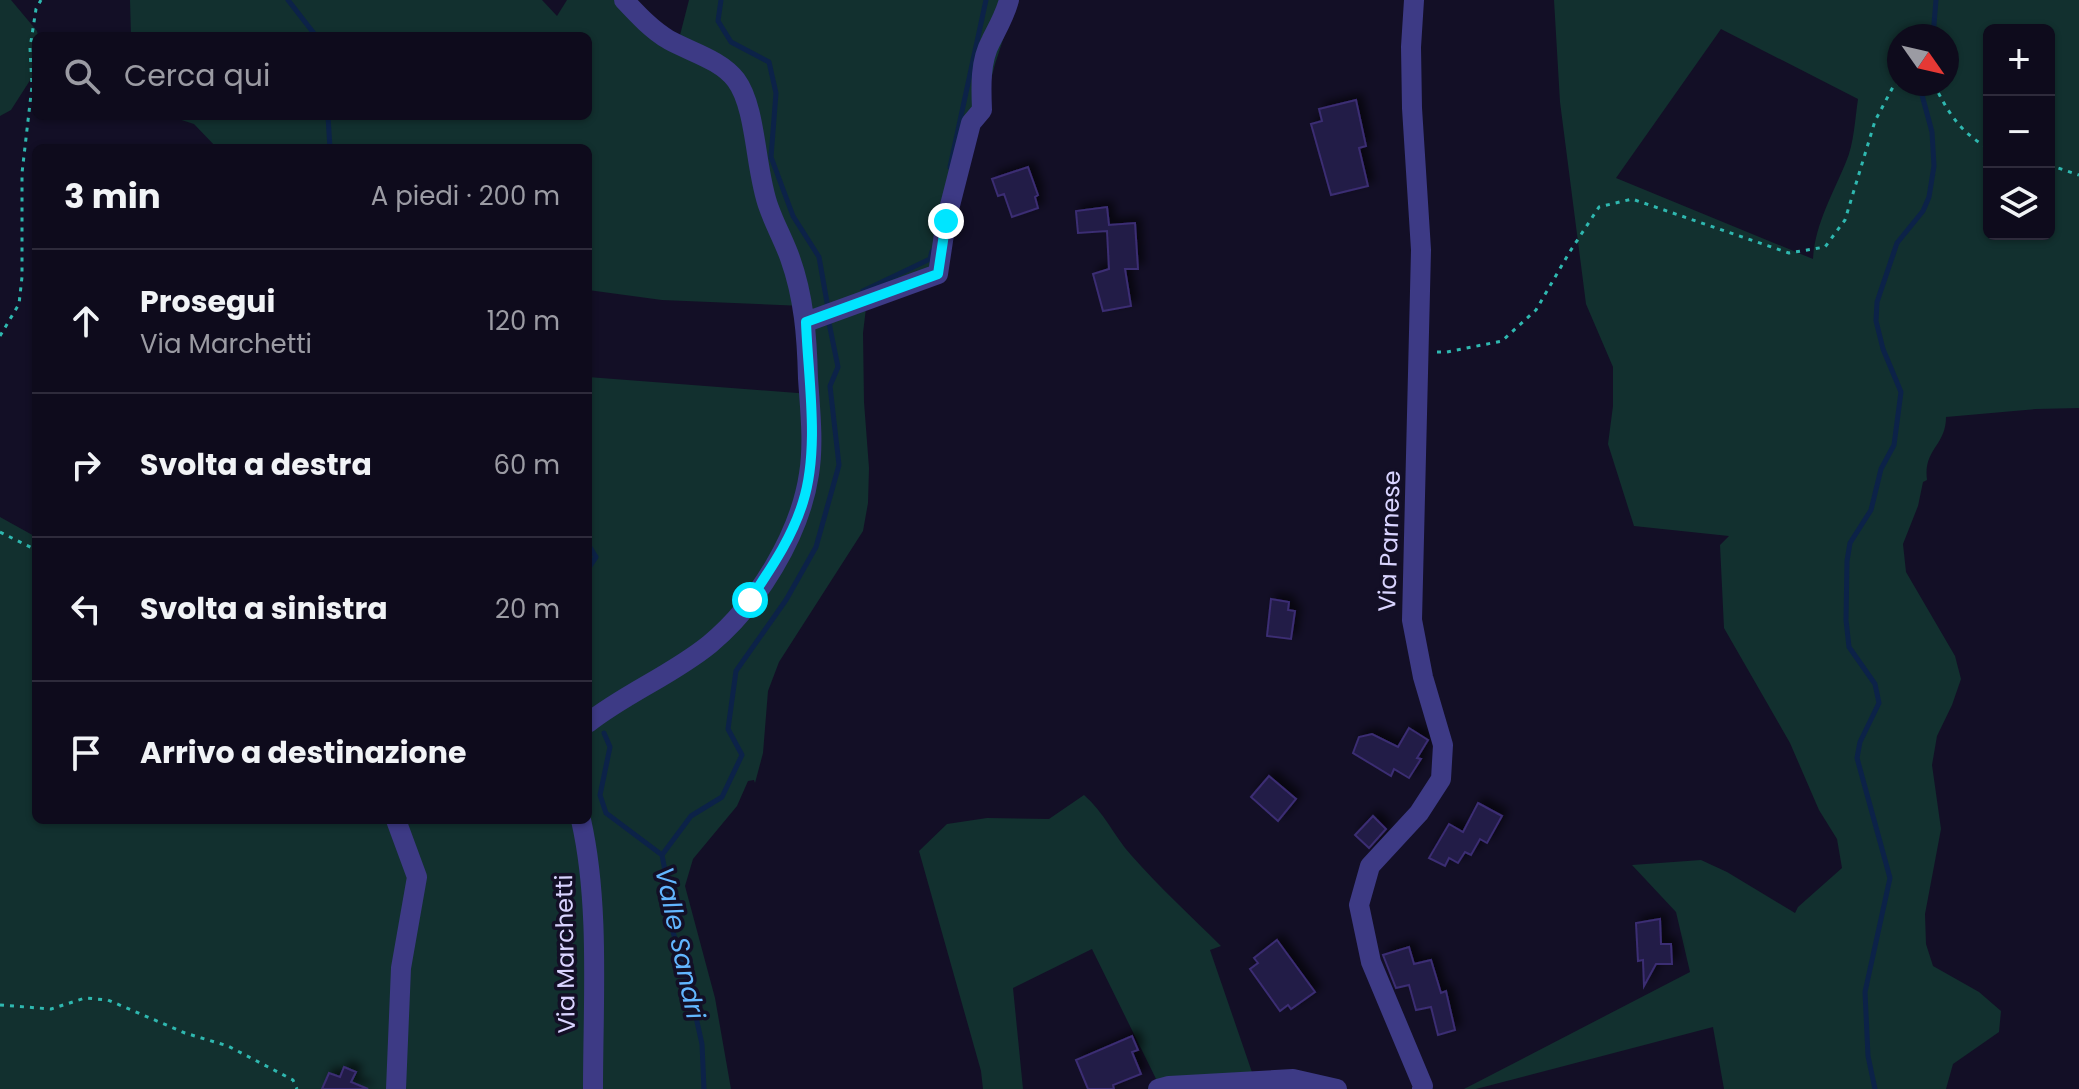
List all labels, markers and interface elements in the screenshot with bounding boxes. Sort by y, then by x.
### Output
north arrow [1887,24,1959,96]
map controls [1983,24,2055,240]
button: + [1983,24,2055,96]
search box [32,32,592,120]
icon: search [60,54,104,98]
text: Cerca qui [124,54,270,97]
button: − [1983,96,2055,168]
button: layers [1983,168,2055,240]
text: 3 min [64,172,161,220]
text: A piedi · 200 m [371,178,560,214]
route end [928,203,964,239]
text: Prosegui [140,280,275,323]
icon: ahead [64,299,108,343]
text: 120 m [487,303,560,339]
text: Via Marchetti [140,326,312,362]
icon: right [64,443,108,487]
text: Svolta a destra [140,443,372,486]
text: 60 m [493,447,560,483]
street label: Via Parnese [1370,470,1408,612]
route start [732,582,768,618]
icon: left [64,587,108,631]
text: Svolta a sinistra [140,587,388,630]
text: 20 m [495,591,560,627]
icon: arrive [64,731,108,775]
text: Arrivo a destinazione [140,731,466,774]
water label: Valle Sandri [646,864,714,1023]
street label: Via Marchetti [547,874,583,1034]

